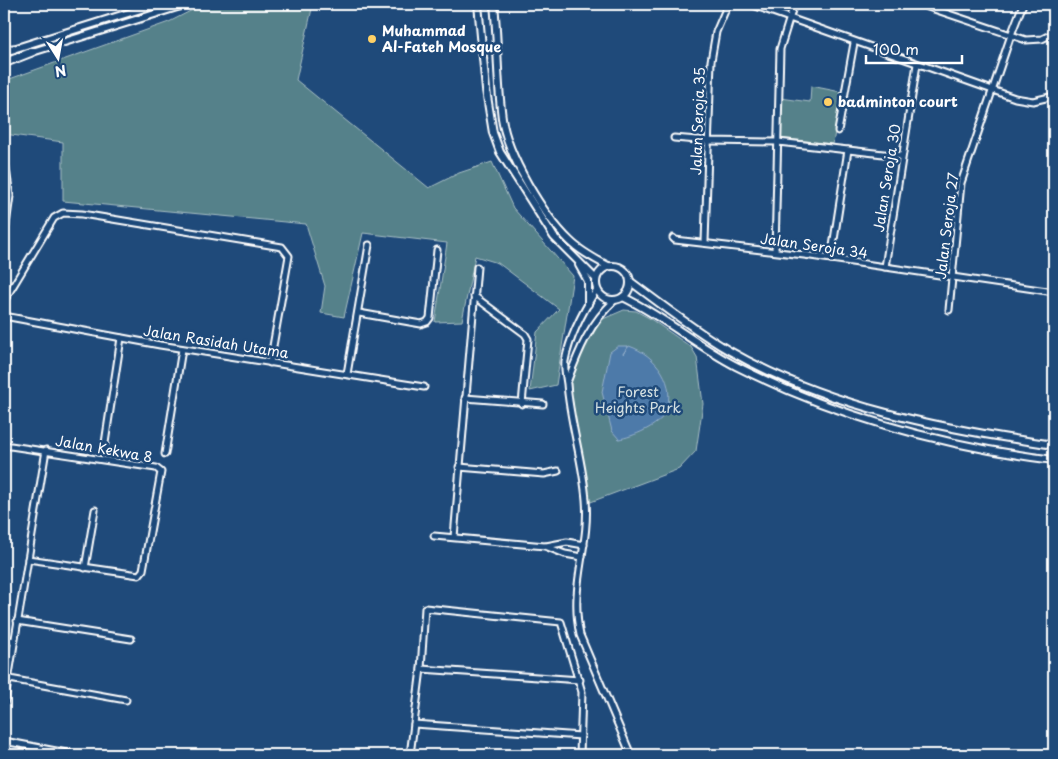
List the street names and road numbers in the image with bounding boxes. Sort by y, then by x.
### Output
street label: Jalan Seroja 35 [685,67,710,175]
street label: Jalan Seroja 30 [868,122,905,234]
street label: Jalan Seroja 27 [930,171,963,280]
street label: Jalan Seroja 34 [759,228,869,263]
street label: Jalan Rasidah Utama [142,320,290,363]
street label: Jalan Kekwa 8 [54,430,154,467]

